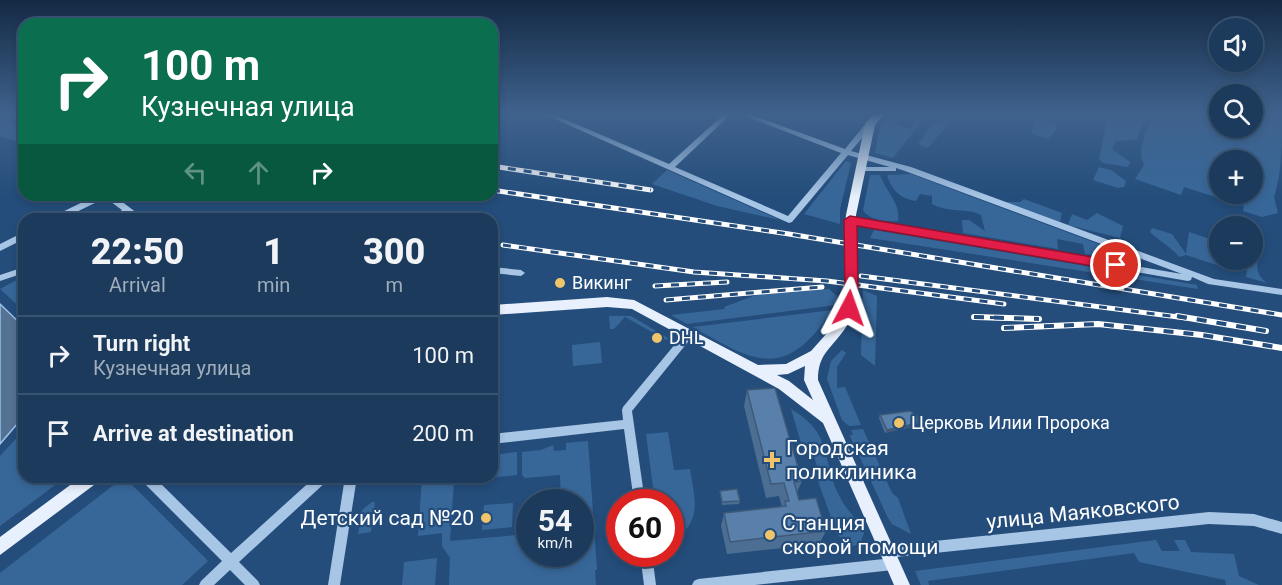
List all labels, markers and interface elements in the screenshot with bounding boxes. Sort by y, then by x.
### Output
map controls [1209,18,1263,270]
button: sound [1209,18,1263,72]
text: 100 m [141,41,260,90]
icon: right [42,42,120,120]
button: search [1209,84,1263,138]
text: Кузнечная улица [141,91,355,123]
button: + [1209,150,1263,204]
icon: left [179,156,212,189]
icon: ahead [242,156,275,189]
icon: right [305,156,338,189]
button: − [1209,216,1263,270]
text: 22:50 [91,231,184,273]
text: 1 [263,231,284,273]
text: 300 [363,231,425,273]
pin [1090,239,1141,290]
icon: arrive [1099,248,1132,281]
place label: Викинг [572,272,632,293]
text: Arrival [109,273,166,297]
text: min [257,273,290,297]
text: m [385,273,403,297]
marker: Викинг [553,276,567,290]
position arrow [817,276,881,340]
place label: DHL [669,327,704,348]
text: Turn right [93,331,190,356]
marker: DHL [650,331,664,345]
icon: right [42,339,75,372]
text: 100 m [412,343,474,368]
text: Кузнечная улица [93,356,251,380]
place label: Церковь Илии Пророка [911,412,1110,433]
marker: Церковь Илии Пророка [892,416,906,430]
icon: arrive [42,417,75,450]
text: Arrive at destination [93,421,294,446]
text: 200 m [412,421,474,446]
place label: Городская поликлиника [786,436,917,484]
marker: Городская поликлиника [763,451,781,469]
speed limit sign: 60 [606,489,684,567]
street label: улица Маяковского [985,490,1181,534]
text: 54 [538,503,572,538]
place label: Детский сад №20 [301,506,474,530]
marker: Детский сад №20 [479,511,493,525]
place label: Станция скорой помощи [782,511,938,559]
marker: Станция скорой помощи [763,528,777,542]
text: km/h [537,534,573,552]

